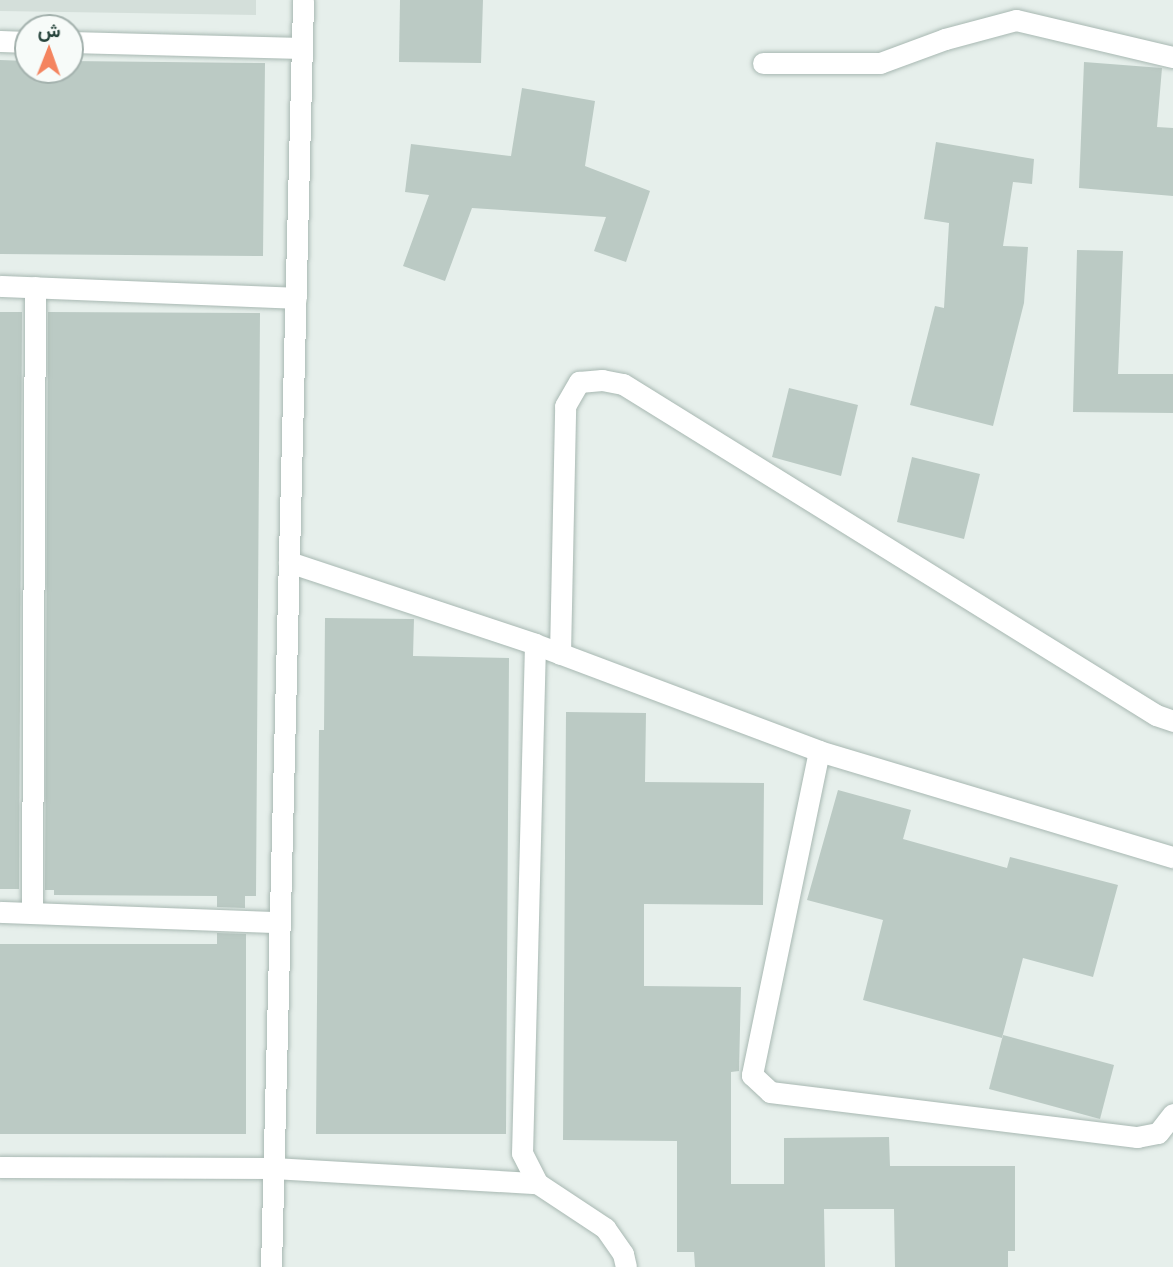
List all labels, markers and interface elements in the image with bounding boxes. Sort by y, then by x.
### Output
north arrow [14,14,84,84]
text: ش [38,18,61,42]

